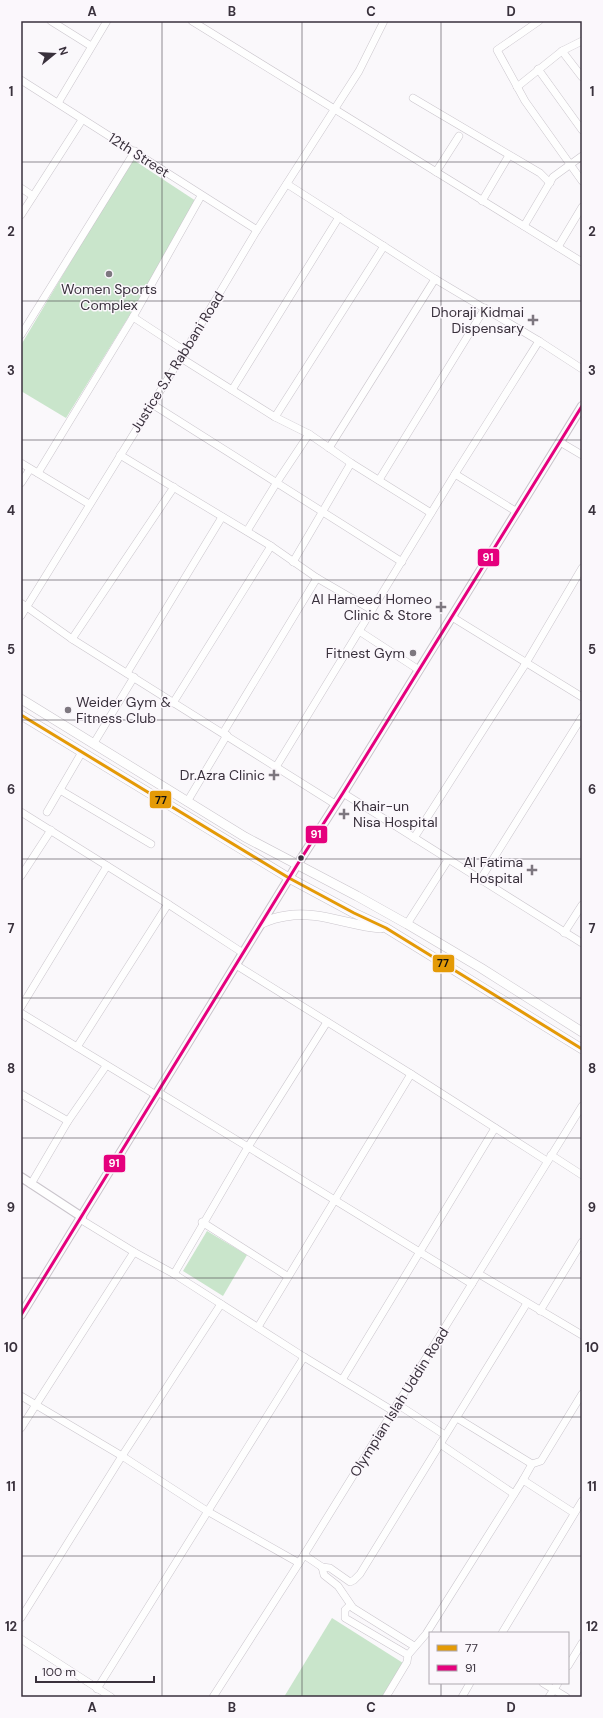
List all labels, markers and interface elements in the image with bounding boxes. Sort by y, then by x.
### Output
text: A [87,3,97,20]
text: B [228,3,236,20]
text: C [366,3,376,20]
text: D [506,3,516,20]
north arrow [34,34,74,74]
text: N [56,45,71,57]
text: 1 [9,83,13,100]
text: 1 [590,83,594,100]
street label: 12th Street [105,129,173,181]
text: 2 [7,223,15,240]
text: 2 [588,223,596,240]
marker: Women Sports Complex [104,269,114,279]
place label: Women Sports Complex [61,280,157,314]
street label: Justice S.A Rabbani Road [126,288,228,436]
place label: Dhoraji Kidmai Dispensary [431,303,524,337]
marker: Dhoraji Kidmai Dispensary [527,314,539,326]
text: 3 [7,362,15,379]
text: 3 [588,362,596,379]
text: 4 [7,502,15,519]
text: 4 [588,502,596,519]
line badge: 91 [477,548,500,567]
text: 91 [483,550,493,564]
place label: Al Hameed Homeo Clinic & Store [311,590,432,624]
marker: Al Hameed Homeo Clinic & Store [435,601,447,613]
text: 5 [7,641,15,658]
text: 5 [588,641,596,658]
place label: Fitnest Gym [326,644,405,662]
marker: Fitnest Gym [408,648,418,658]
place label: Weider Gym & Fitness Club [76,693,171,727]
marker: Weider Gym & Fitness Club [63,705,73,715]
place label: Dr.Azra Clinic [180,766,265,784]
marker: Dr.Azra Clinic [268,769,280,781]
text: 6 [7,781,15,798]
text: 6 [588,781,596,798]
line badge: 77 [149,790,172,809]
text: 77 [155,793,167,807]
place label: Khair-un Nisa Hospital [353,797,438,831]
marker: Khair-un Nisa Hospital [338,808,350,820]
line badge: 91 [305,825,328,844]
text: 91 [311,827,321,841]
unlabelled marker [296,853,306,863]
place label: Al Fatima Hospital [463,853,523,887]
marker: Al Fatima Hospital [526,864,538,876]
text: 7 [8,920,15,937]
text: 7 [589,920,596,937]
line badge: 77 [432,954,455,973]
text: 77 [437,956,449,970]
text: 8 [7,1060,15,1077]
text: 8 [588,1060,596,1077]
line badge: 91 [103,1154,126,1173]
text: 91 [109,1156,119,1170]
text: 9 [7,1199,15,1216]
text: 9 [588,1199,596,1216]
street label: Olympian Islah Uddin Road [346,1324,452,1480]
text: 10 [4,1339,18,1356]
text: 10 [585,1339,599,1356]
text: 11 [6,1478,16,1495]
text: 11 [587,1478,597,1495]
text: 12 [5,1618,17,1635]
text: 12 [586,1618,598,1635]
legend [429,1632,569,1684]
text: 77 [465,1640,478,1656]
scale bar [36,1658,154,1684]
text: 91 [465,1660,476,1676]
text: 100 m [42,1664,76,1680]
text: A [87,1699,97,1716]
text: B [228,1699,236,1716]
text: C [366,1699,376,1716]
text: D [506,1699,516,1716]

